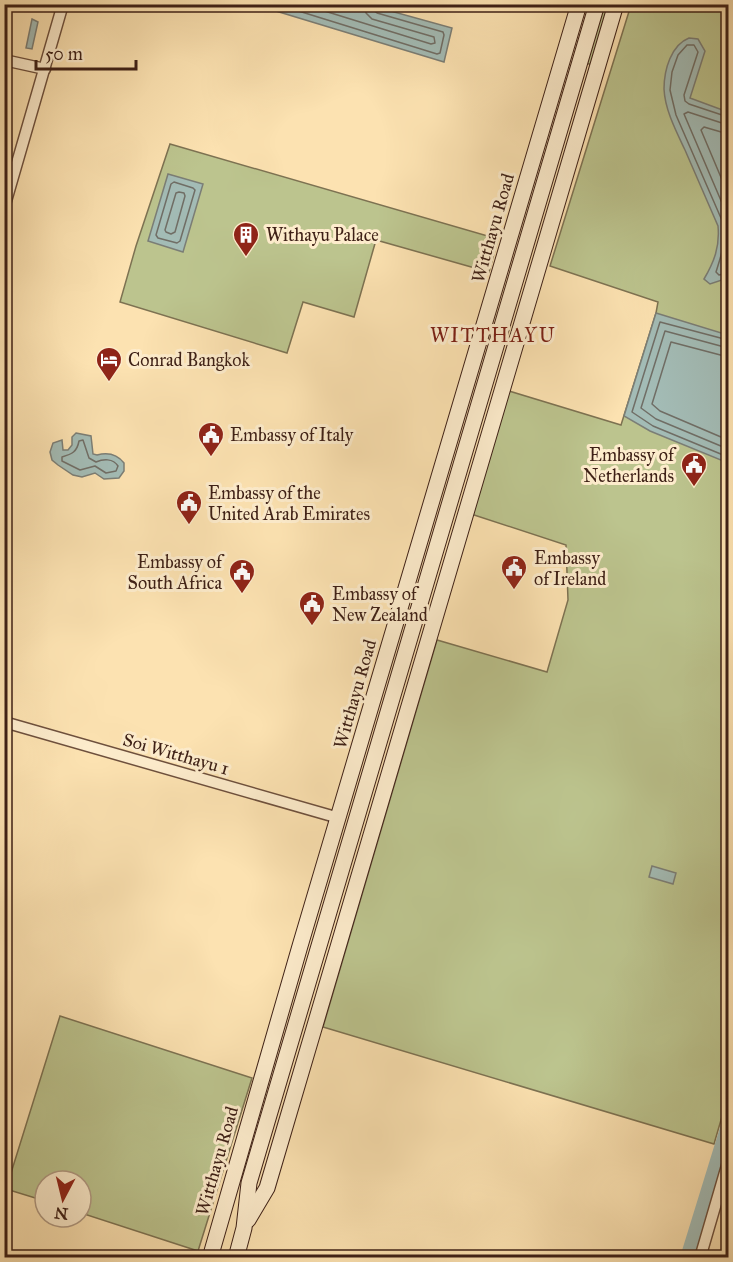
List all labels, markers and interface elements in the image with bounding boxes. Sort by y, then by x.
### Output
scale bar [36,33,136,71]
text: 50 m [45,43,83,65]
street label: Witthayu Road [467,171,519,285]
building icon: Withayu Palace [231,220,261,258]
place label: Withayu Palace [266,224,379,246]
district label: WITTHAYU [430,323,556,347]
hotel icon: Conrad Bangkok [94,345,124,383]
place label: Conrad Bangkok [128,349,250,372]
public building icon: Embassy of Italy [196,420,226,458]
place label: Embassy of Italy [230,424,354,446]
place label: Embassy of Netherlands [583,444,677,487]
public building icon: Embassy of Netherlands [679,450,709,488]
place label: Embassy of the United Arab Emirates [208,482,370,525]
public building icon: Embassy of the United Arab Emirates [174,488,204,526]
place label: Embassy of Ireland [534,547,606,590]
place label: Embassy of South Africa [128,551,225,594]
public building icon: Embassy of Ireland [499,553,529,591]
public building icon: Embassy of South Africa [227,557,257,595]
place label: Embassy of New Zealand [332,583,428,626]
public building icon: Embassy of New Zealand [297,589,327,627]
street label: Witthayu Road [329,637,381,751]
street label: Soi Witthayu 1 [120,728,232,780]
street label: Witthayu Road [191,1104,243,1218]
north arrow [33,1169,93,1229]
text: N [53,1203,69,1224]

